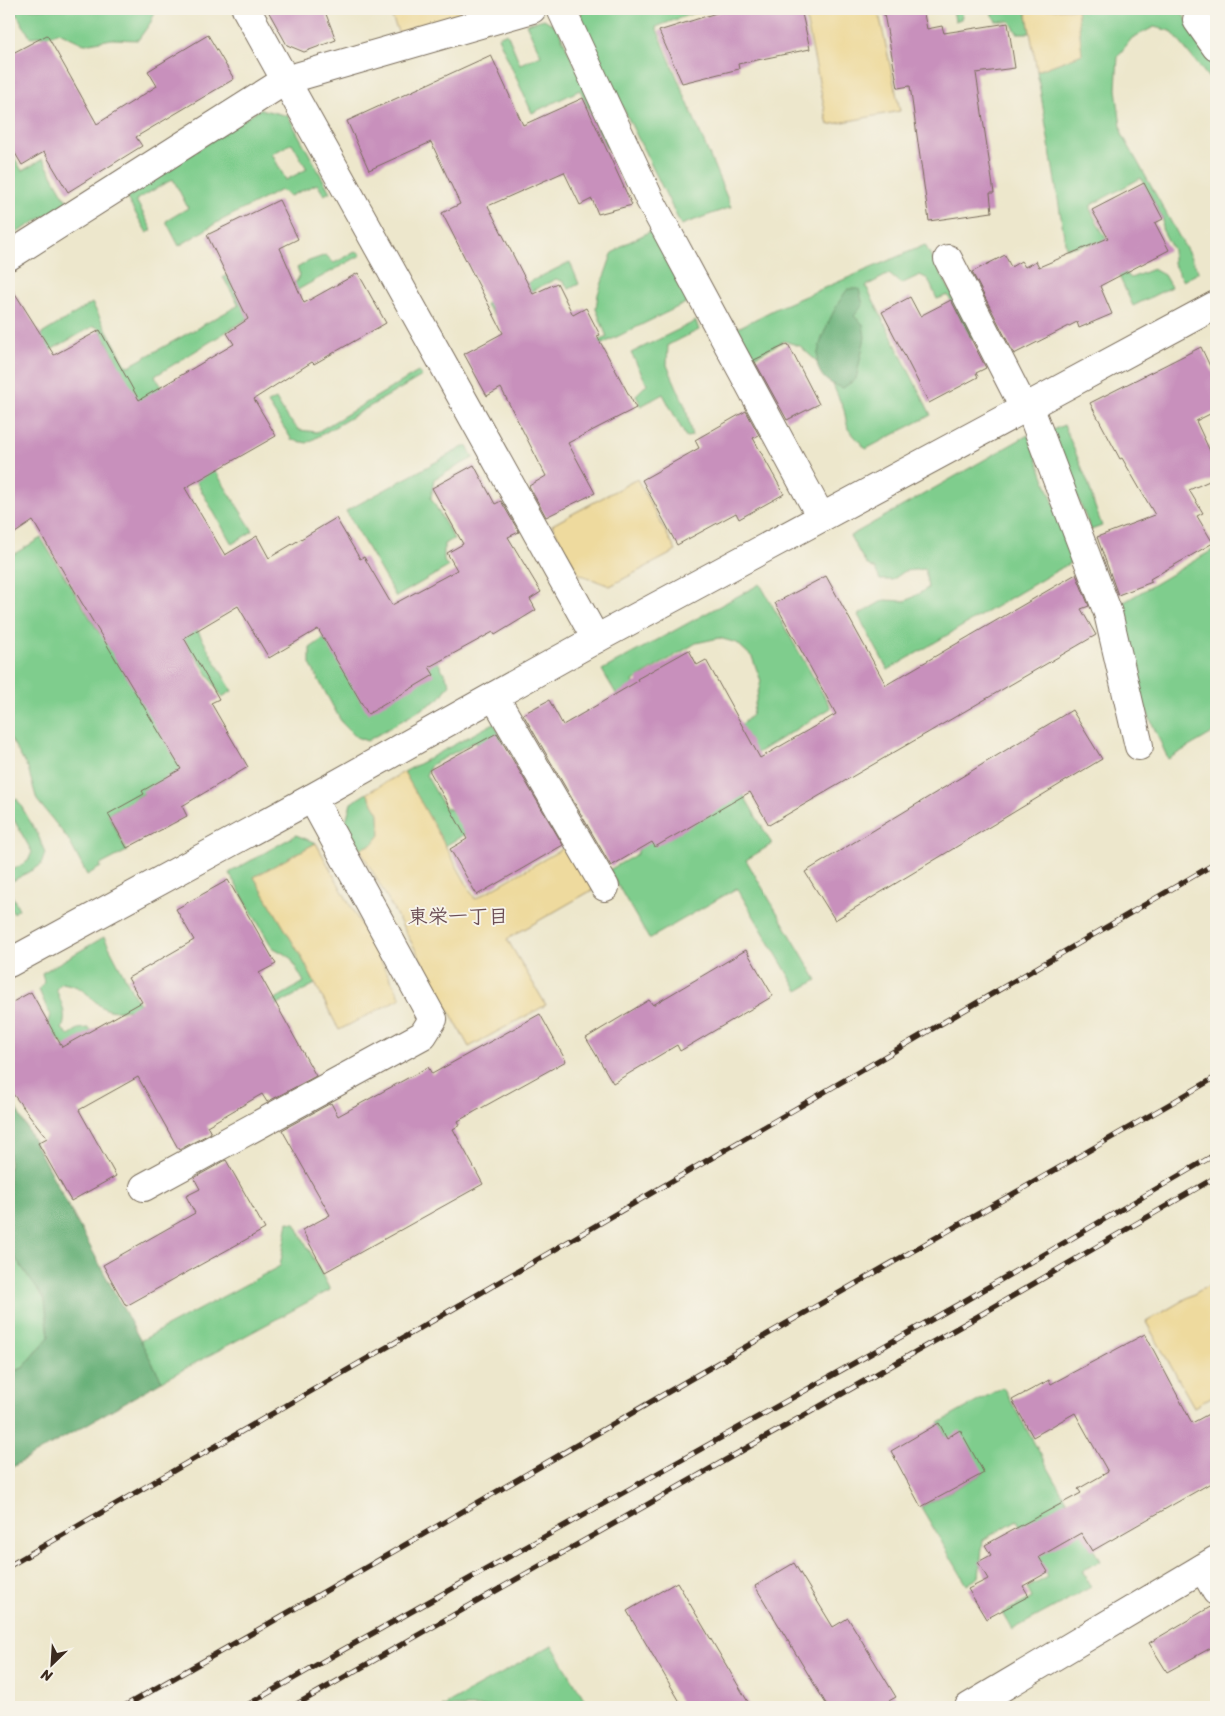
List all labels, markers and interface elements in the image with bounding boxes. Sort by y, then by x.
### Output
district label: 東栄一丁目 [408,899,508,934]
north arrow [28,1638,78,1688]
text: N [37,1662,57,1689]

